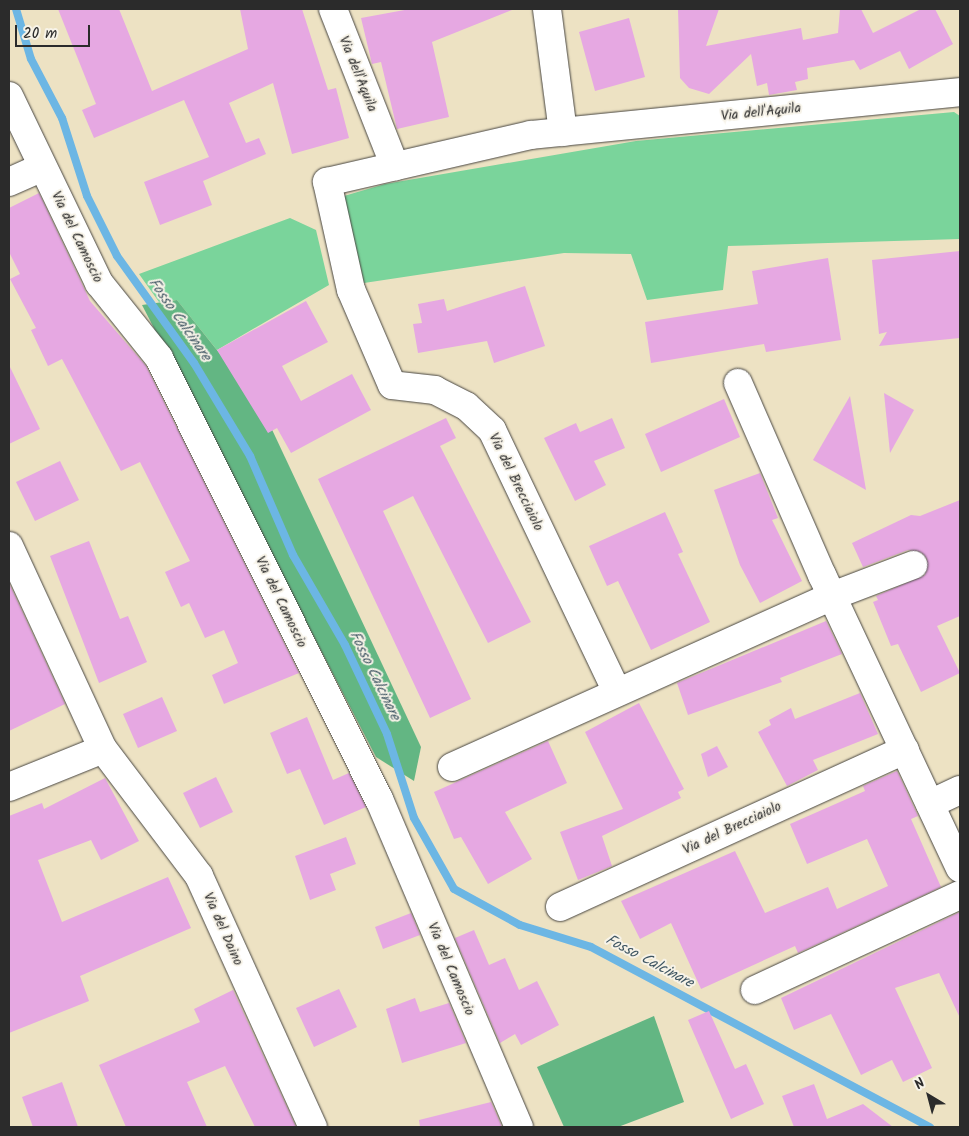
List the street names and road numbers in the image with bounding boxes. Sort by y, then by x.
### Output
street label: Via dell'Aquila [335,34,381,114]
street label: Via dell'Aquila [720,99,802,125]
street label: Via del Camoscio [48,189,106,285]
street label: Via del Brecciaiolo [485,430,547,534]
street label: Via del Camoscio [252,554,310,650]
street label: Via del Brecciaiolo [680,798,784,858]
street label: Via del Daino [199,890,247,968]
street label: Via del Camoscio [424,920,478,1018]

